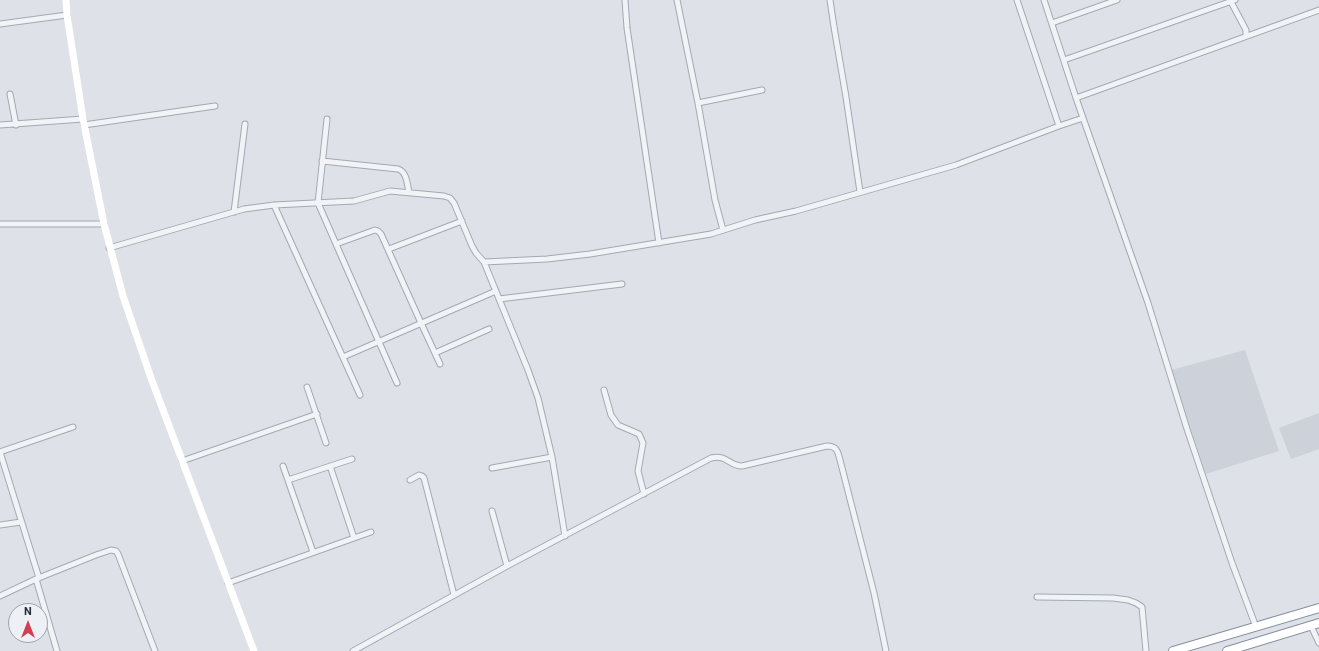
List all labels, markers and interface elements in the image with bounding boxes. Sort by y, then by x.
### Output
north arrow [8,603,48,643]
text: N [24,605,32,618]

